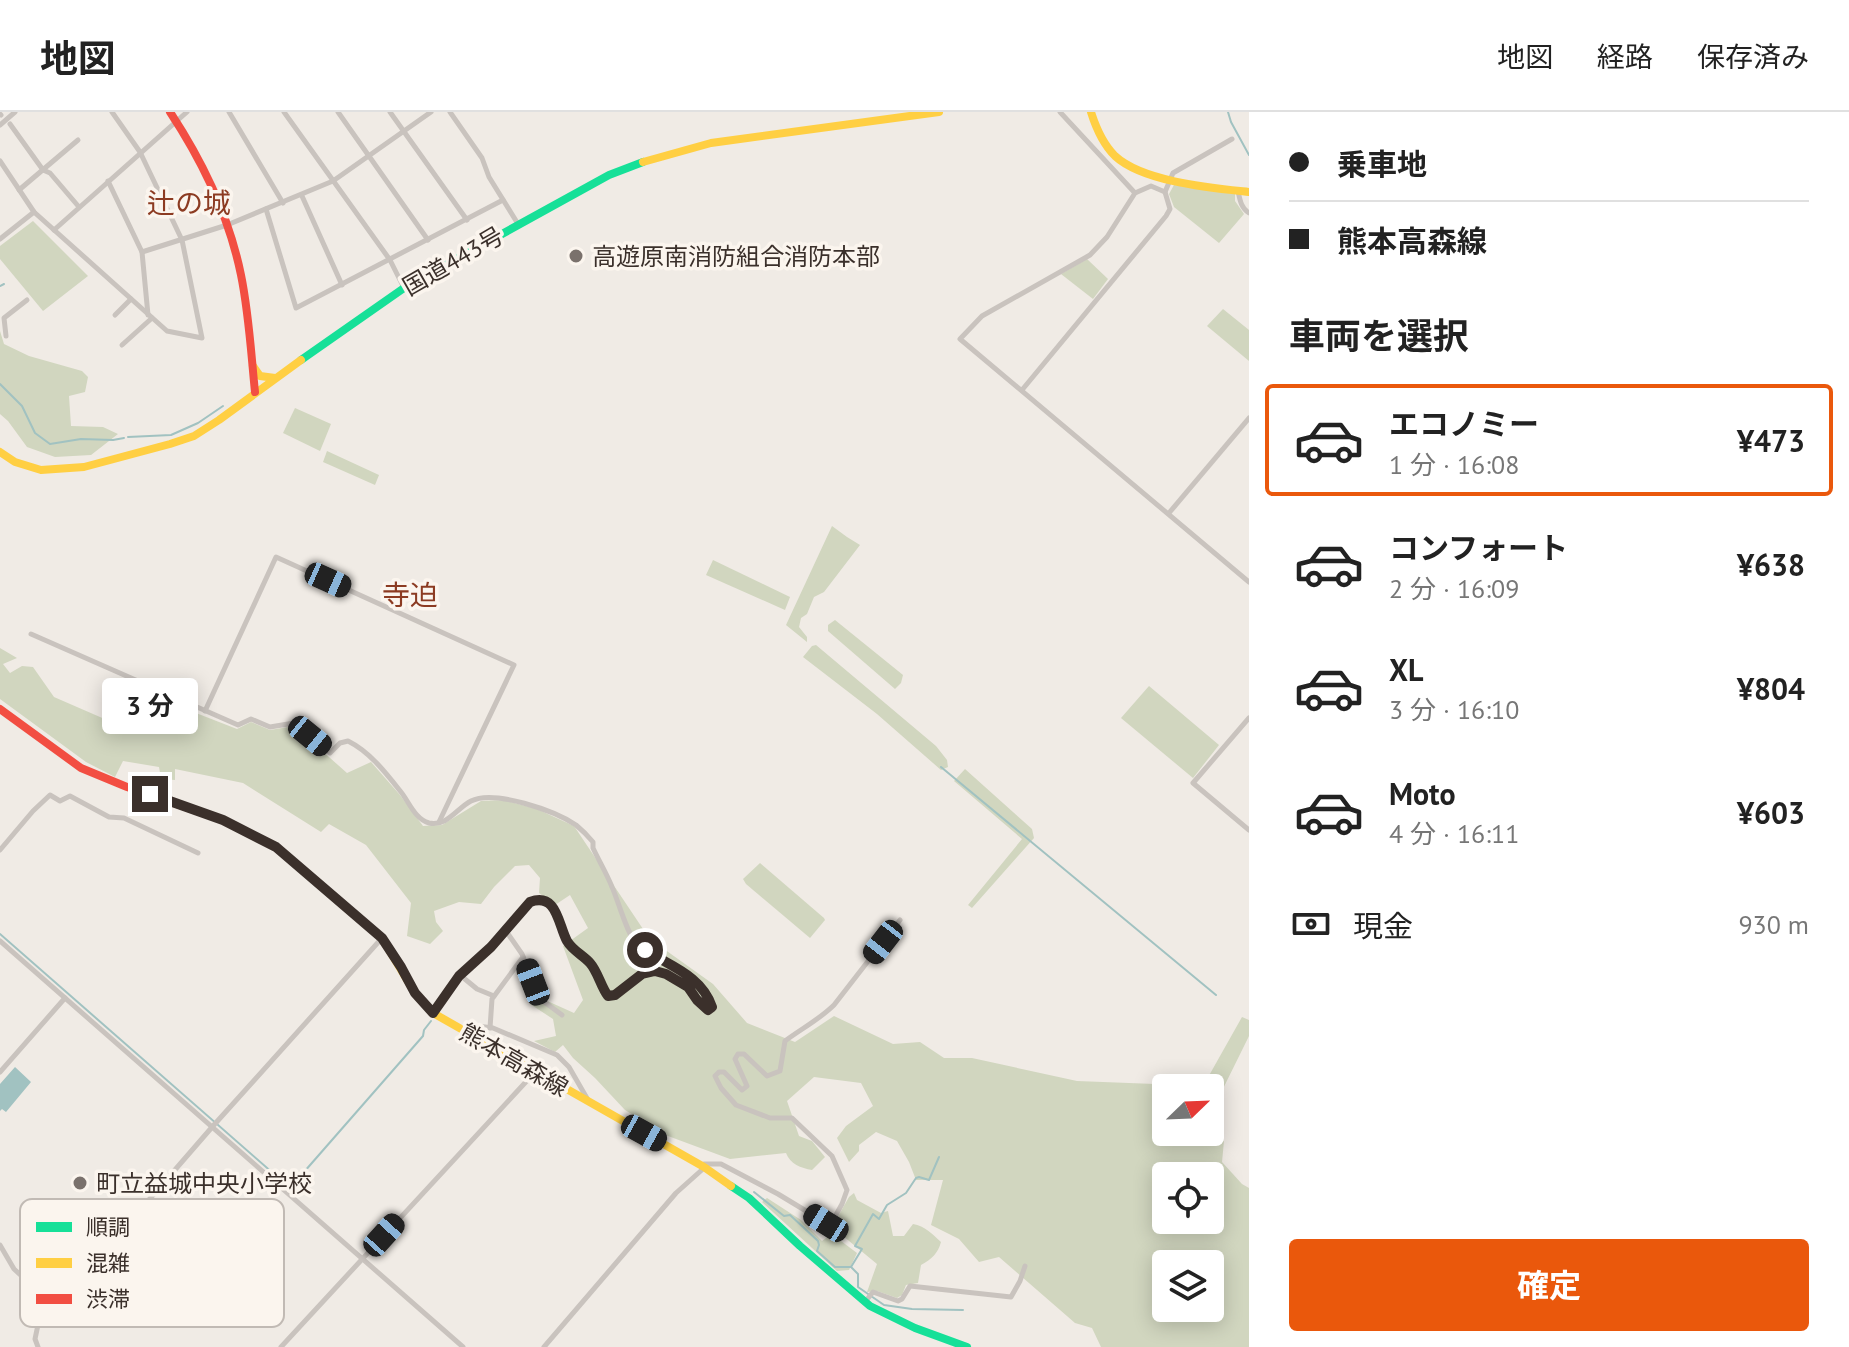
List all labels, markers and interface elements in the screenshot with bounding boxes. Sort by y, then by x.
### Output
text: 地図 [40,33,116,82]
text: 地図 [1497,38,1553,75]
text: 経路 [1597,38,1653,75]
text: 保存済み [1697,38,1809,75]
text: 乗車地 [1337,144,1427,183]
district label: 辻の城 [147,184,231,221]
street label: 国道443号 [397,220,509,302]
text: 熊本高森線 [1337,221,1487,260]
place label: 高遊原南消防組合消防本部 [592,241,880,272]
marker: 高遊原南消防組合消防本部 [567,247,585,265]
text: 車両を選択 [1289,312,1469,359]
icon: car [1293,404,1365,476]
text: エコノミー [1389,404,1539,443]
text: ¥473 [1737,421,1805,460]
text: 1 分 · 16:08 [1389,448,1519,481]
icon: car [1293,528,1365,600]
text: コンフォート [1389,528,1568,567]
text: ¥638 [1737,545,1805,584]
car [301,559,355,601]
text: 2 分 · 16:09 [1389,572,1519,605]
district label: 寺迫 [382,576,438,613]
text: XL [1389,650,1423,689]
icon: car [1293,652,1365,724]
text: ¥804 [1737,669,1805,708]
callout: 3 分 [102,678,198,734]
text: 3 分 [126,689,174,722]
text: 3 分 · 16:10 [1389,693,1519,726]
car [284,712,336,760]
text: Moto [1389,774,1456,813]
route end [132,776,168,812]
icon: car [1293,776,1365,848]
text: ¥603 [1737,793,1805,832]
text: 4 分 · 16:11 [1389,817,1519,850]
icon: cash [1289,902,1333,946]
text: 現金 [1353,906,1413,945]
text: 930 m [1738,908,1809,941]
car [859,916,907,968]
route start [627,932,663,968]
car [513,955,553,1009]
street label: 熊本高森線 [454,1017,574,1103]
north arrow [1152,1074,1224,1146]
map controls [1152,1074,1224,1322]
car [617,1111,671,1155]
button: locate [1152,1162,1224,1234]
place label: 町立益城中央小学校 [96,1168,312,1199]
marker: 町立益城中央小学校 [71,1174,89,1192]
legend [20,1199,284,1327]
car [799,1200,853,1246]
car [359,1209,409,1261]
text: 順調 [86,1213,130,1241]
button: 確定 [1289,1239,1809,1331]
text: 混雑 [86,1249,130,1277]
button: layers [1152,1250,1224,1322]
text: 渋滞 [86,1285,130,1313]

